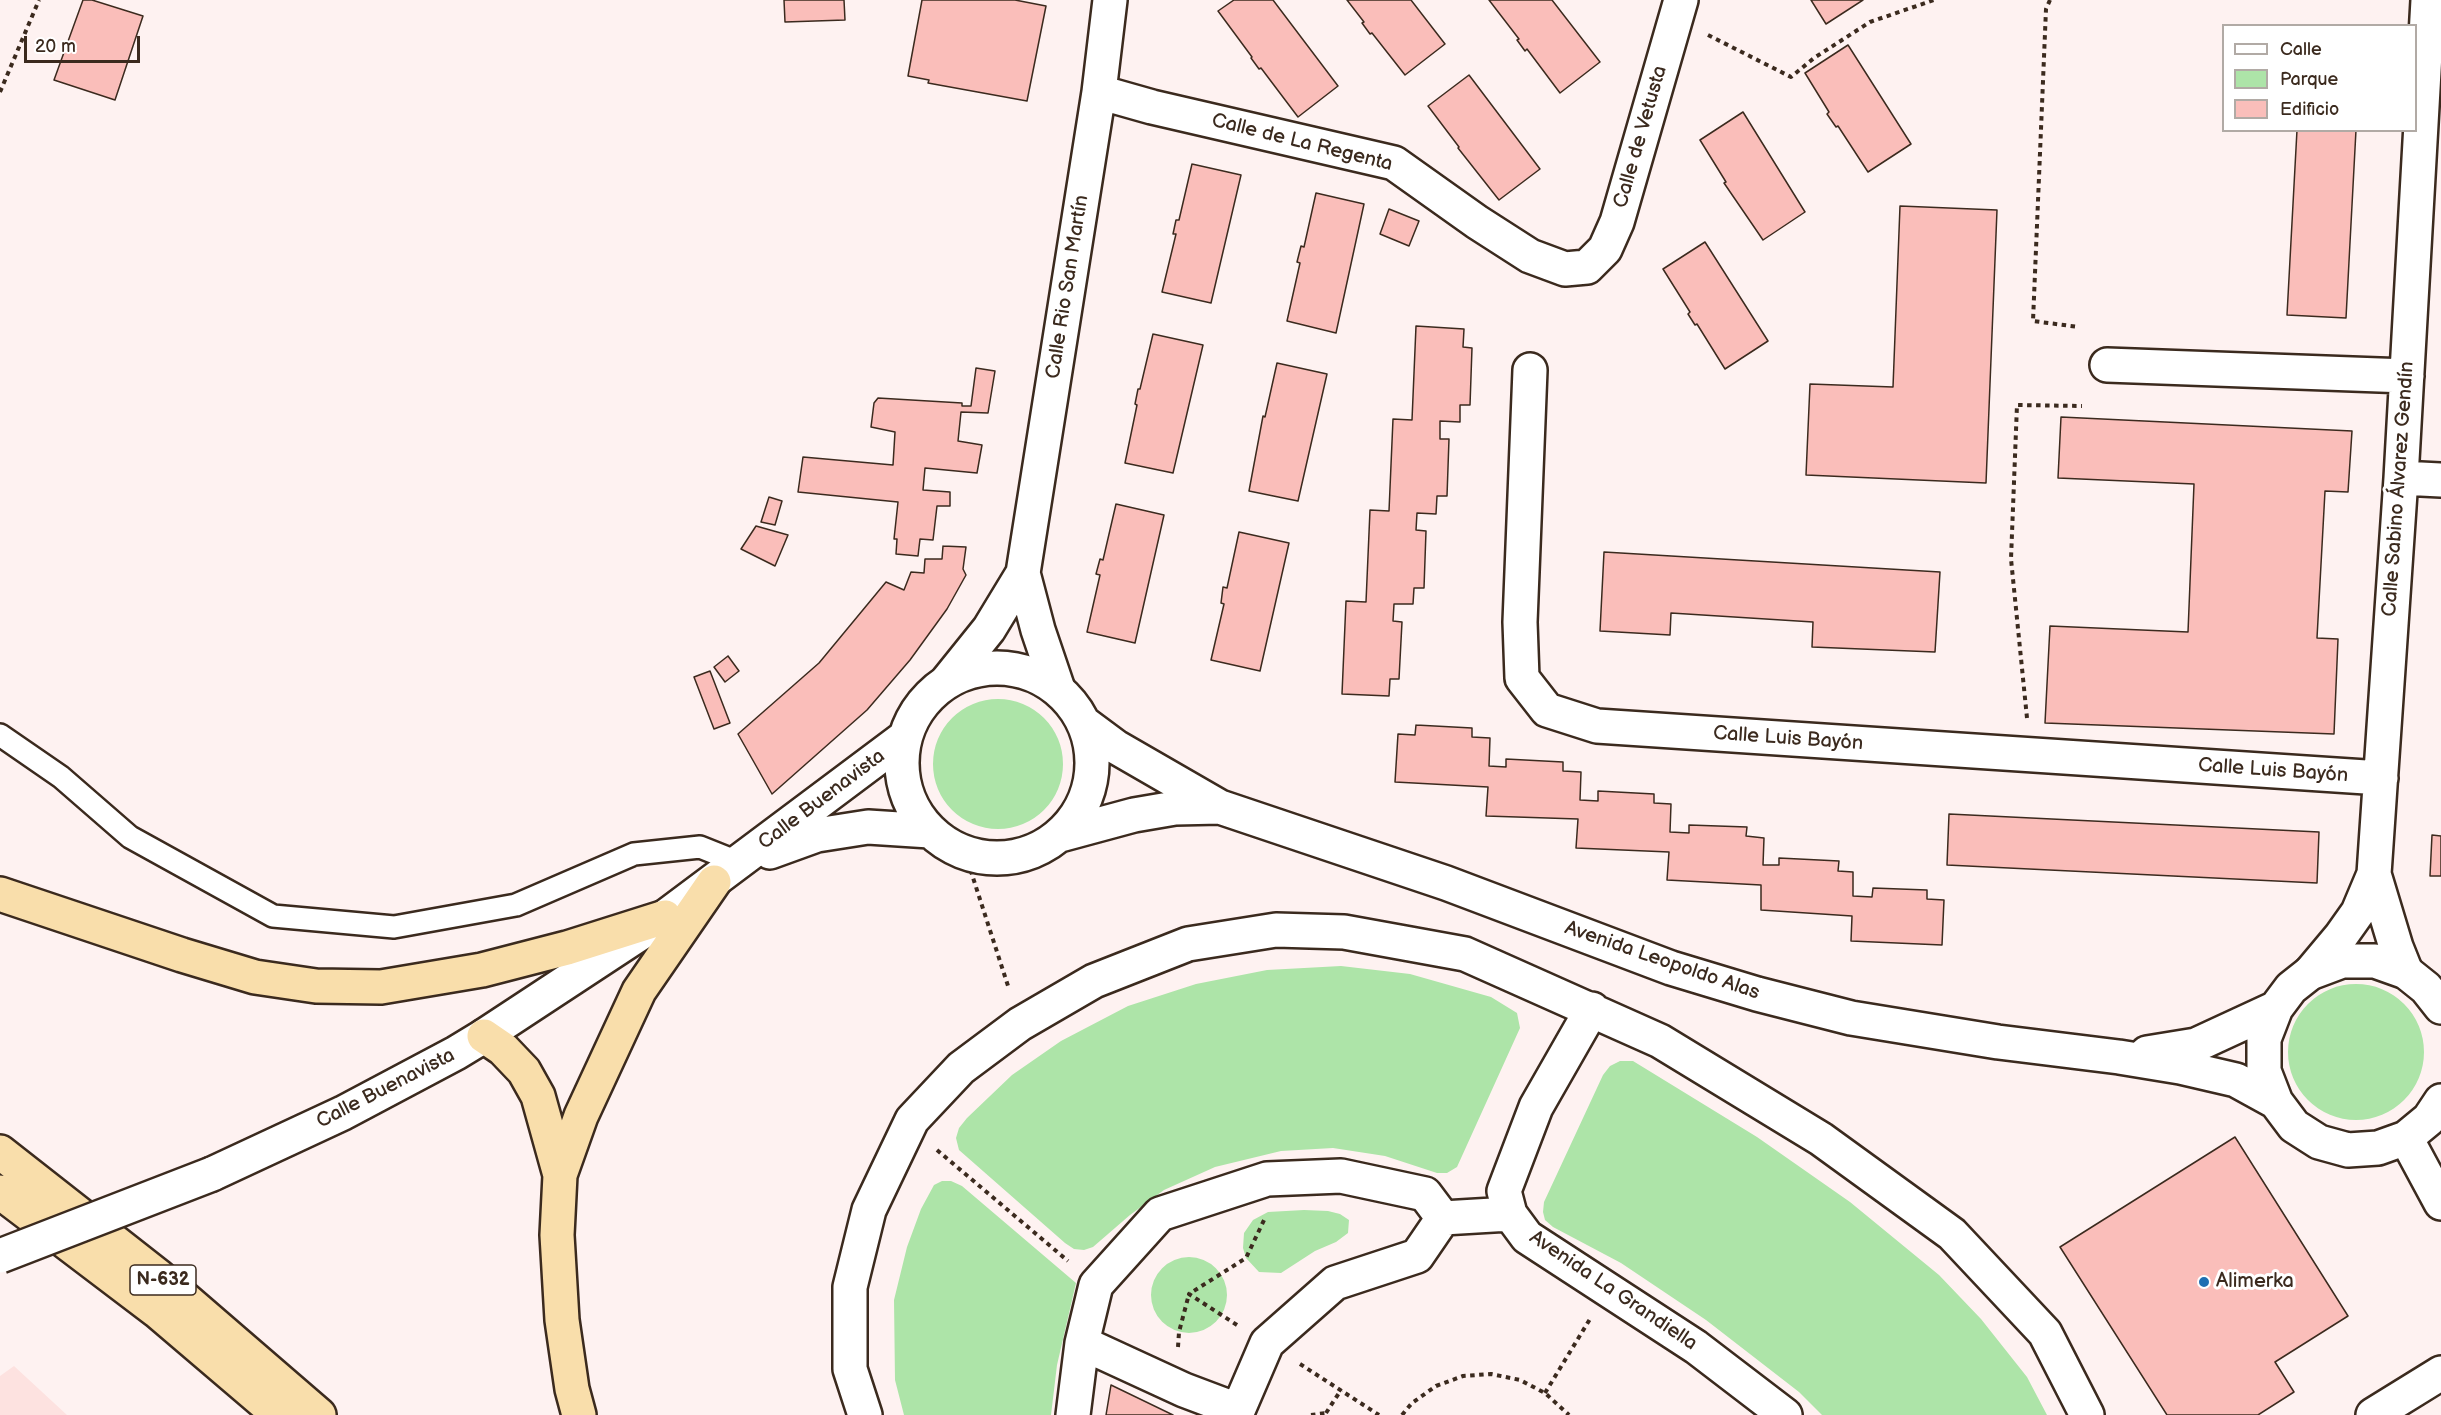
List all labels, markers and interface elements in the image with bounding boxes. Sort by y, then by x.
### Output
scale bar [27,24,142,62]
legend [2222,24,2417,132]
text: 20 m [35,36,76,57]
text: Calle [2280,39,2322,60]
street label: Calle de Vetusta [1609,63,1673,211]
text: Parque [2280,69,2338,90]
text: Edificio [2280,99,2339,120]
street label: Calle de La Regenta [1209,109,1395,177]
street label: Calle Rio San Martín [1042,194,1094,380]
street label: Calle Sabino Álvarez Gendín [2378,361,2420,617]
street label: Calle Luis Bayón [1712,722,1864,756]
street label: Calle Buenavista [754,745,890,855]
street label: Calle Luis Bayón [2197,754,2349,788]
street label: Avenida Leopoldo Alas [1561,916,1763,1006]
street label: Calle Buenavista [313,1044,459,1134]
street label: Avenida La Grandiella [1525,1226,1701,1356]
road number: N-632 [130,1265,196,1295]
place label: Alimerka [2216,1270,2294,1294]
marker: Alimerka [2197,1275,2211,1289]

